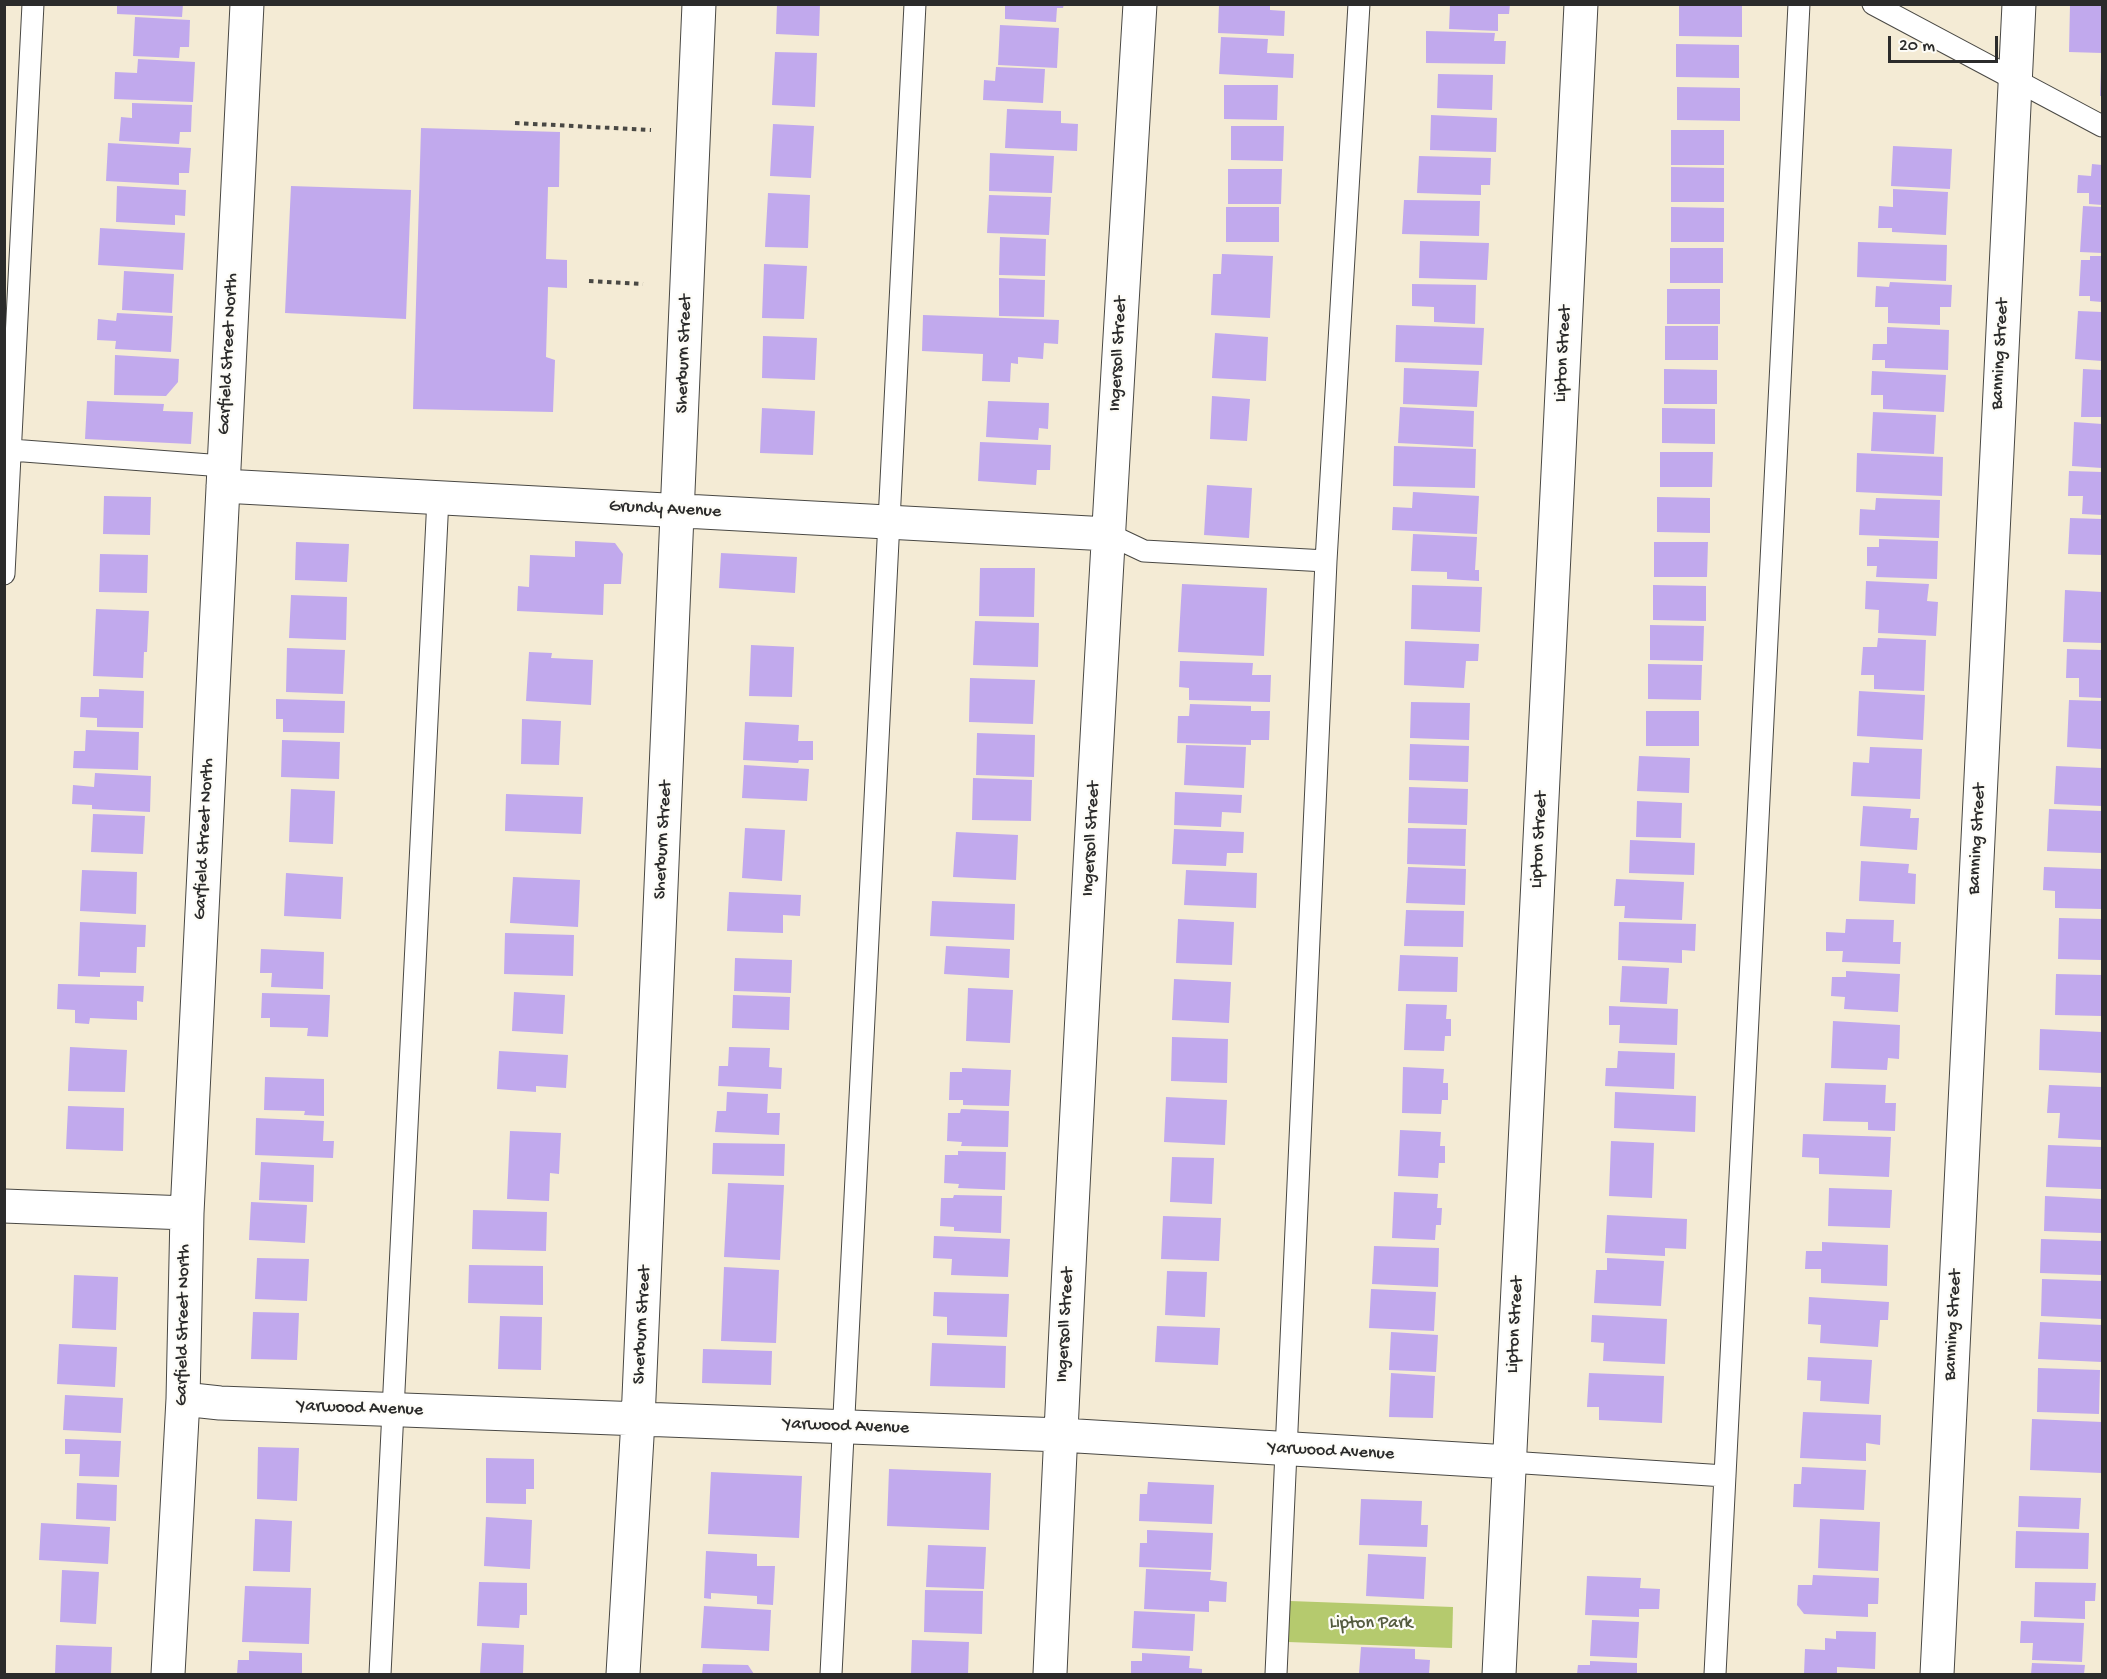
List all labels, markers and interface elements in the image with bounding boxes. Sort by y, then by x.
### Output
scale bar [1891,24,2000,62]
text: 20 m [1899,36,1935,57]
street label: Garfield Street North [214,273,244,435]
street label: Sherburn Street [672,294,698,414]
street label: Ingersoll Street [1105,296,1133,412]
street label: Banning Street [1987,298,2015,410]
street label: Lipton Street [1551,305,1577,403]
street label: Grundy Avenue [608,496,722,524]
street label: Garfield Street North [190,758,220,920]
street label: Sherburn Street [650,780,678,900]
street label: Ingersoll Street [1078,781,1106,897]
street label: Banning Street [1964,783,1992,895]
street label: Lipton Street [1527,791,1553,889]
street label: Garfield Street North [172,1244,196,1406]
street label: Sherburn Street [629,1265,657,1385]
street label: Ingersoll Street [1052,1267,1080,1383]
street label: Banning Street [1940,1269,1968,1381]
street label: Lipton Street [1503,1276,1529,1374]
street label: Yarwood Avenue [297,1396,423,1422]
street label: Yarwood Avenue [783,1414,909,1440]
street label: Yarwood Avenue [1267,1438,1395,1466]
park label: Lipton Park [1329,1613,1413,1635]

